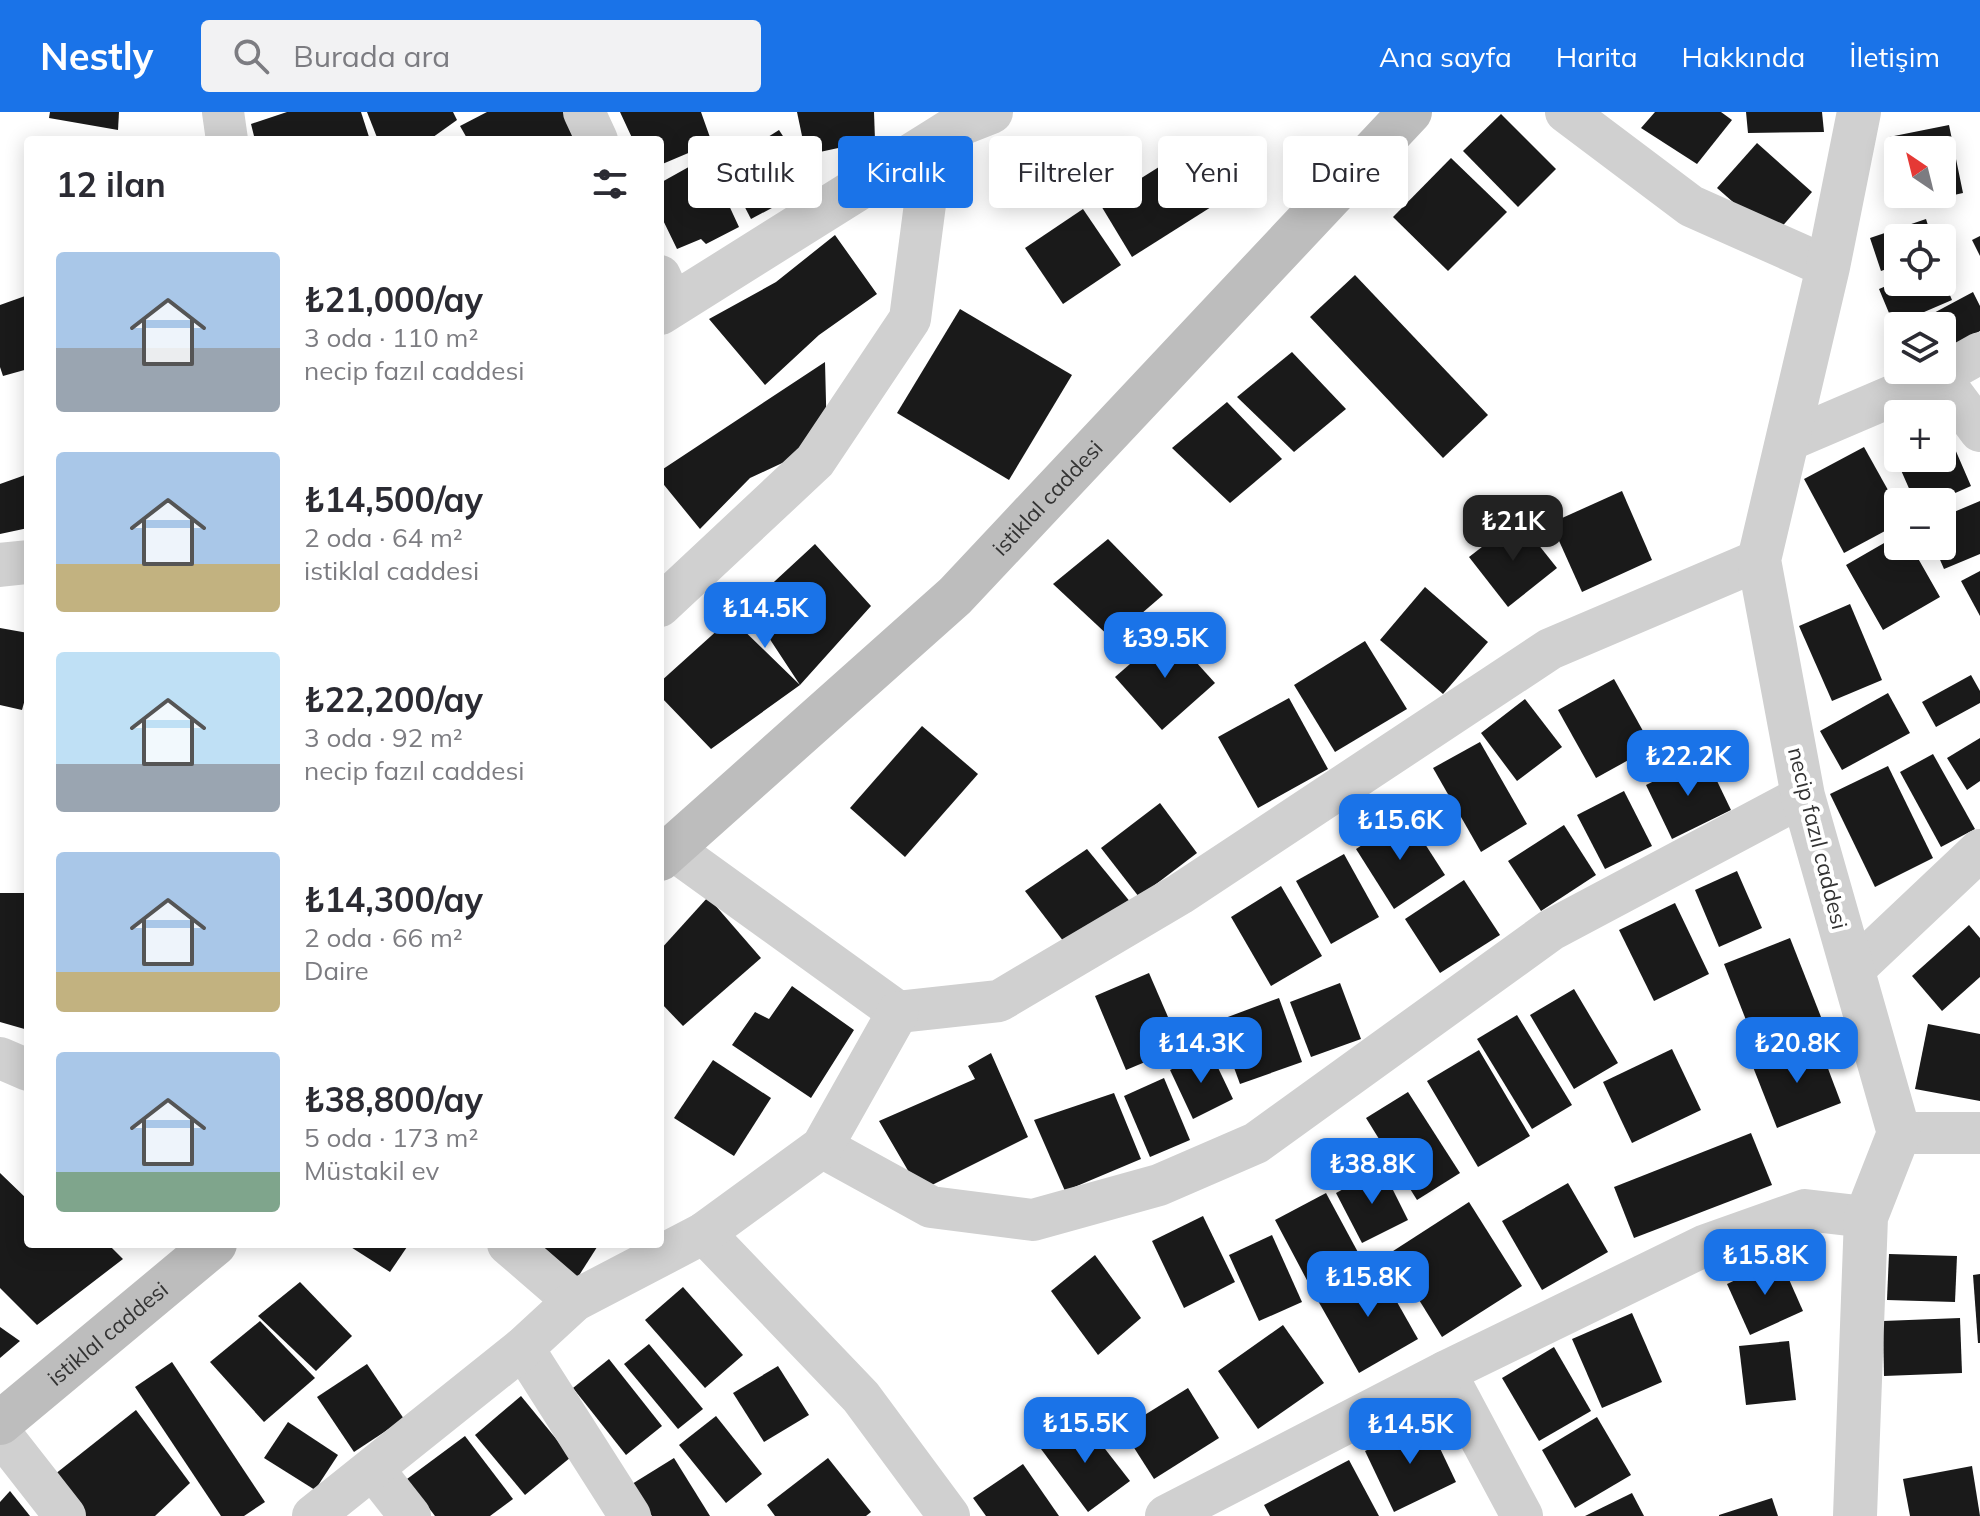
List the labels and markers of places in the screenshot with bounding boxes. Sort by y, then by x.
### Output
pin: ₺21K [1466,495,1560,563]
pin: ₺14.5K [700,582,830,650]
pin: ₺39.5K [1100,612,1230,680]
pin: ₺22.2K [1623,730,1753,798]
pin: ₺15.6K [1335,794,1465,862]
pin: ₺14.3K [1136,1017,1266,1085]
pin: ₺20.8K [1732,1017,1862,1085]
pin: ₺38.8K [1307,1138,1437,1206]
pin: ₺15.8K [1700,1229,1830,1297]
pin: ₺15.8K [1303,1251,1433,1319]
pin: ₺15.5K [1020,1397,1150,1465]
pin: ₺14.5K [1345,1398,1475,1466]

